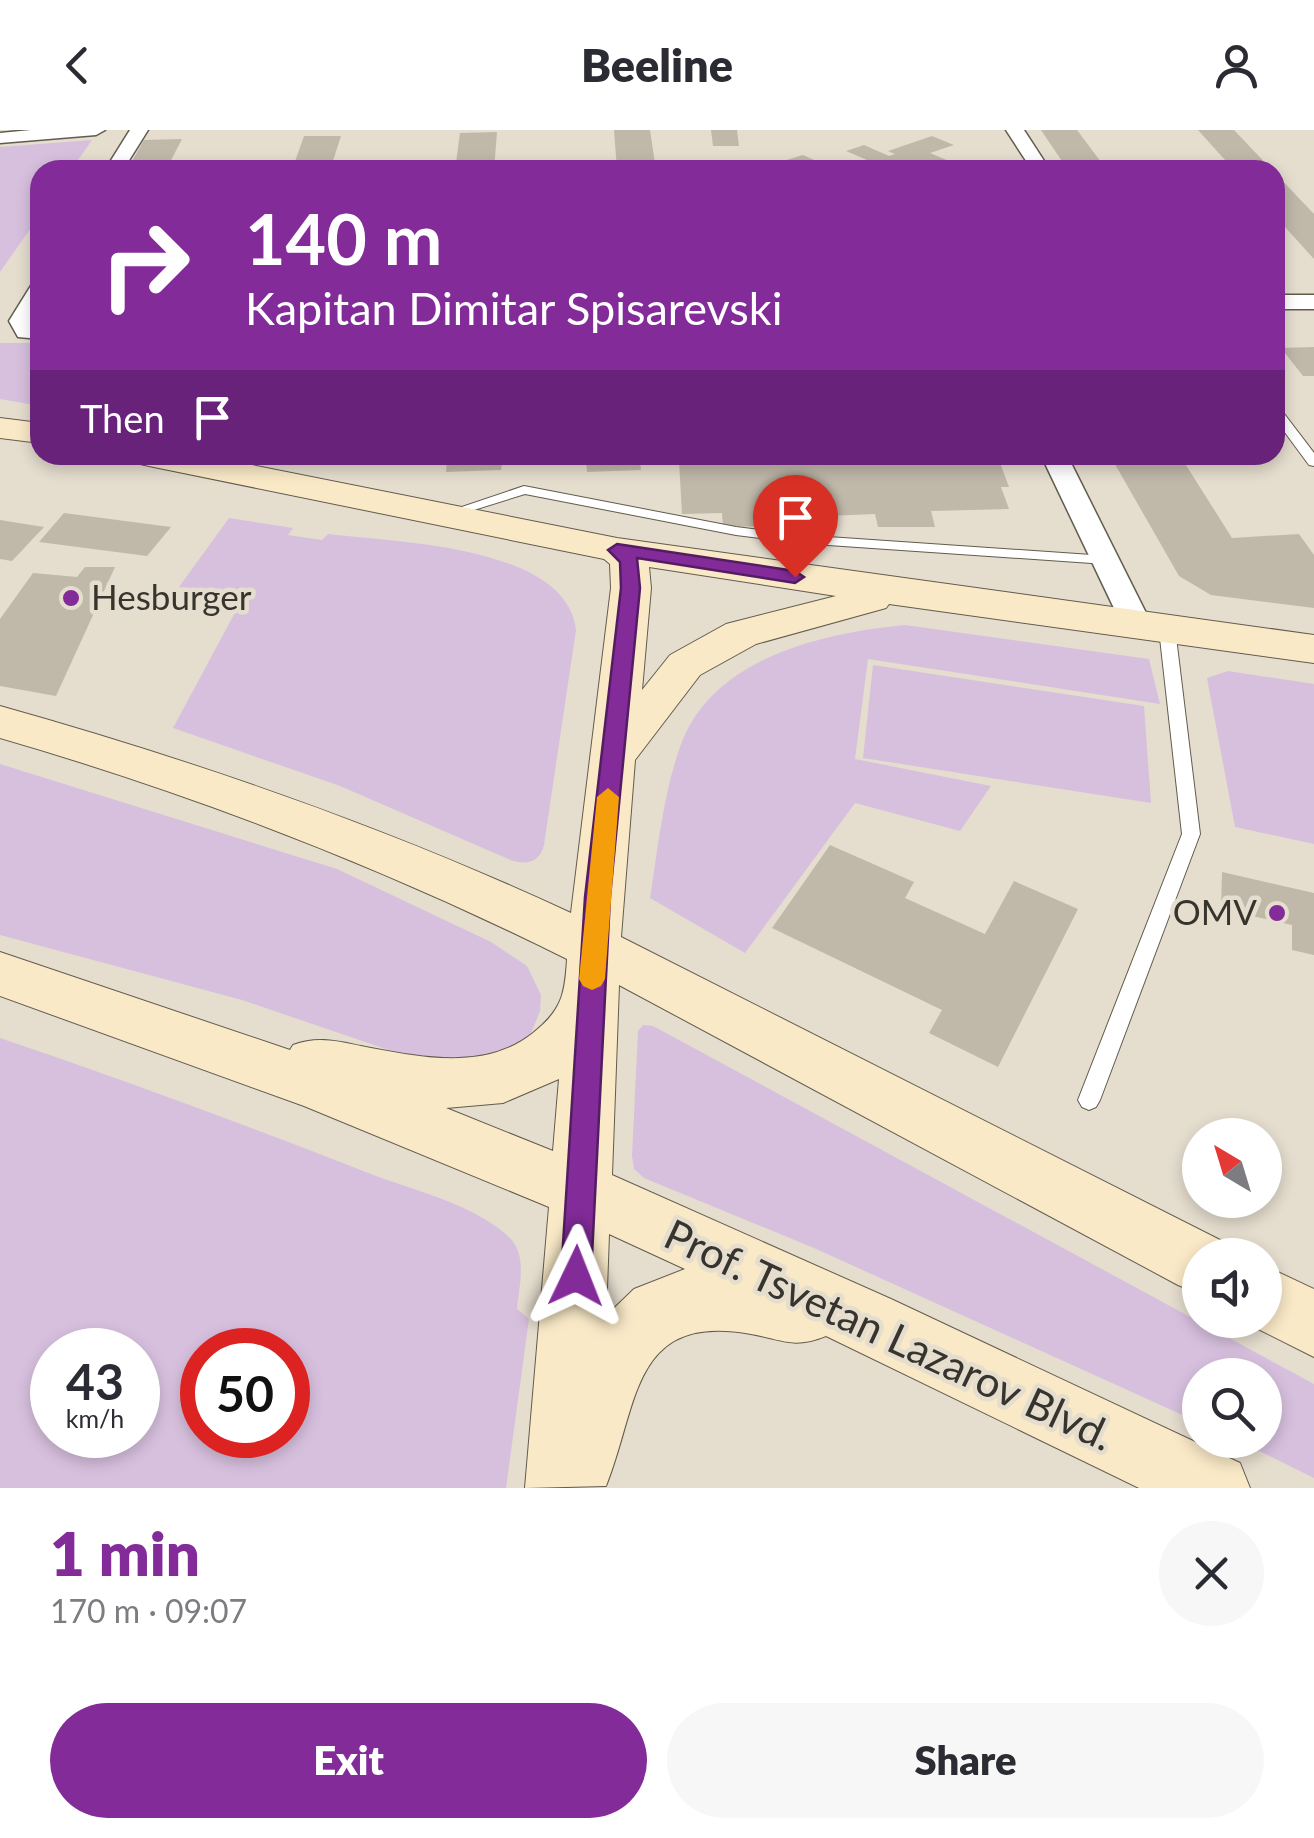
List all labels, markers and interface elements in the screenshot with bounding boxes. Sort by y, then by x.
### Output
icon: back [50,38,105,93]
text: Beeline [581,38,733,92]
icon: person [1209,38,1264,93]
text: 140 m [245,196,442,280]
icon: right [80,200,210,330]
text: Kapitan Dimitar Spisarevski [245,281,782,335]
icon: arrive [185,390,240,445]
text: Then [80,395,165,441]
pin [753,475,838,578]
icon: arrive [768,490,823,545]
place label: Hesburger [91,575,252,617]
marker: Hesburger [60,587,82,609]
place label: OMV [1173,890,1257,932]
marker: OMV [1266,902,1288,924]
north arrow [1182,1118,1282,1218]
map controls [1182,1118,1282,1458]
street label: Prof. Tsvetan Lazarov Blvd. [657,1208,1122,1460]
position arrow [524,1224,628,1328]
button: sound [1182,1238,1282,1338]
speed limit sign: 50 [180,1328,310,1458]
text: 43 [66,1351,124,1411]
button: search [1182,1358,1282,1458]
text: km/h [66,1403,124,1433]
text: 1 min [50,1517,200,1589]
button: close [1159,1521,1264,1626]
text: 170 m · 09:07 [50,1591,247,1630]
button: Exit [50,1703,647,1818]
button: Share [667,1703,1264,1818]

